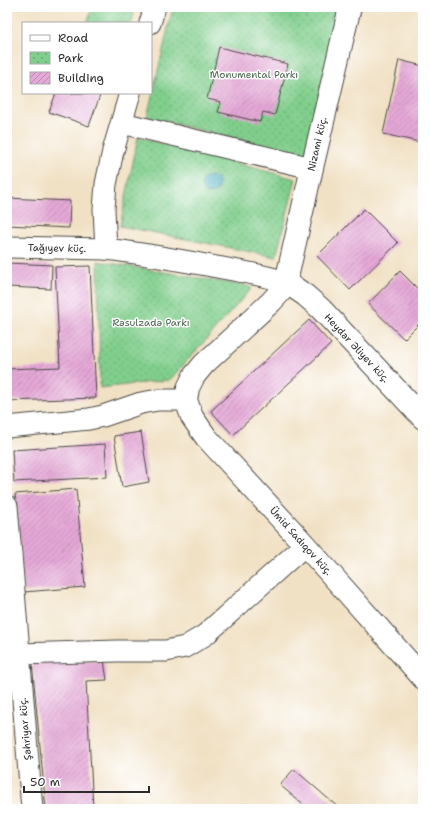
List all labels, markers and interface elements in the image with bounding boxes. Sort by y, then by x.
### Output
legend [22,22,152,94]
text: Road [58,30,89,46]
text: Park [58,50,84,66]
park label: Monumental Parkı [210,68,298,81]
text: Building [58,70,104,86]
street label: Nizami küç. [304,115,330,173]
street label: Tağıyev küç. [28,241,87,255]
street label: Heydər Əliyev küç. [322,311,393,386]
park label: Rəsulzadə Parkı [112,316,190,329]
street label: Ümid Sadıqov küç. [267,504,335,578]
street label: Şəhriyar küç. [16,697,34,761]
scale bar [24,768,149,794]
text: 50 m [30,774,60,790]

